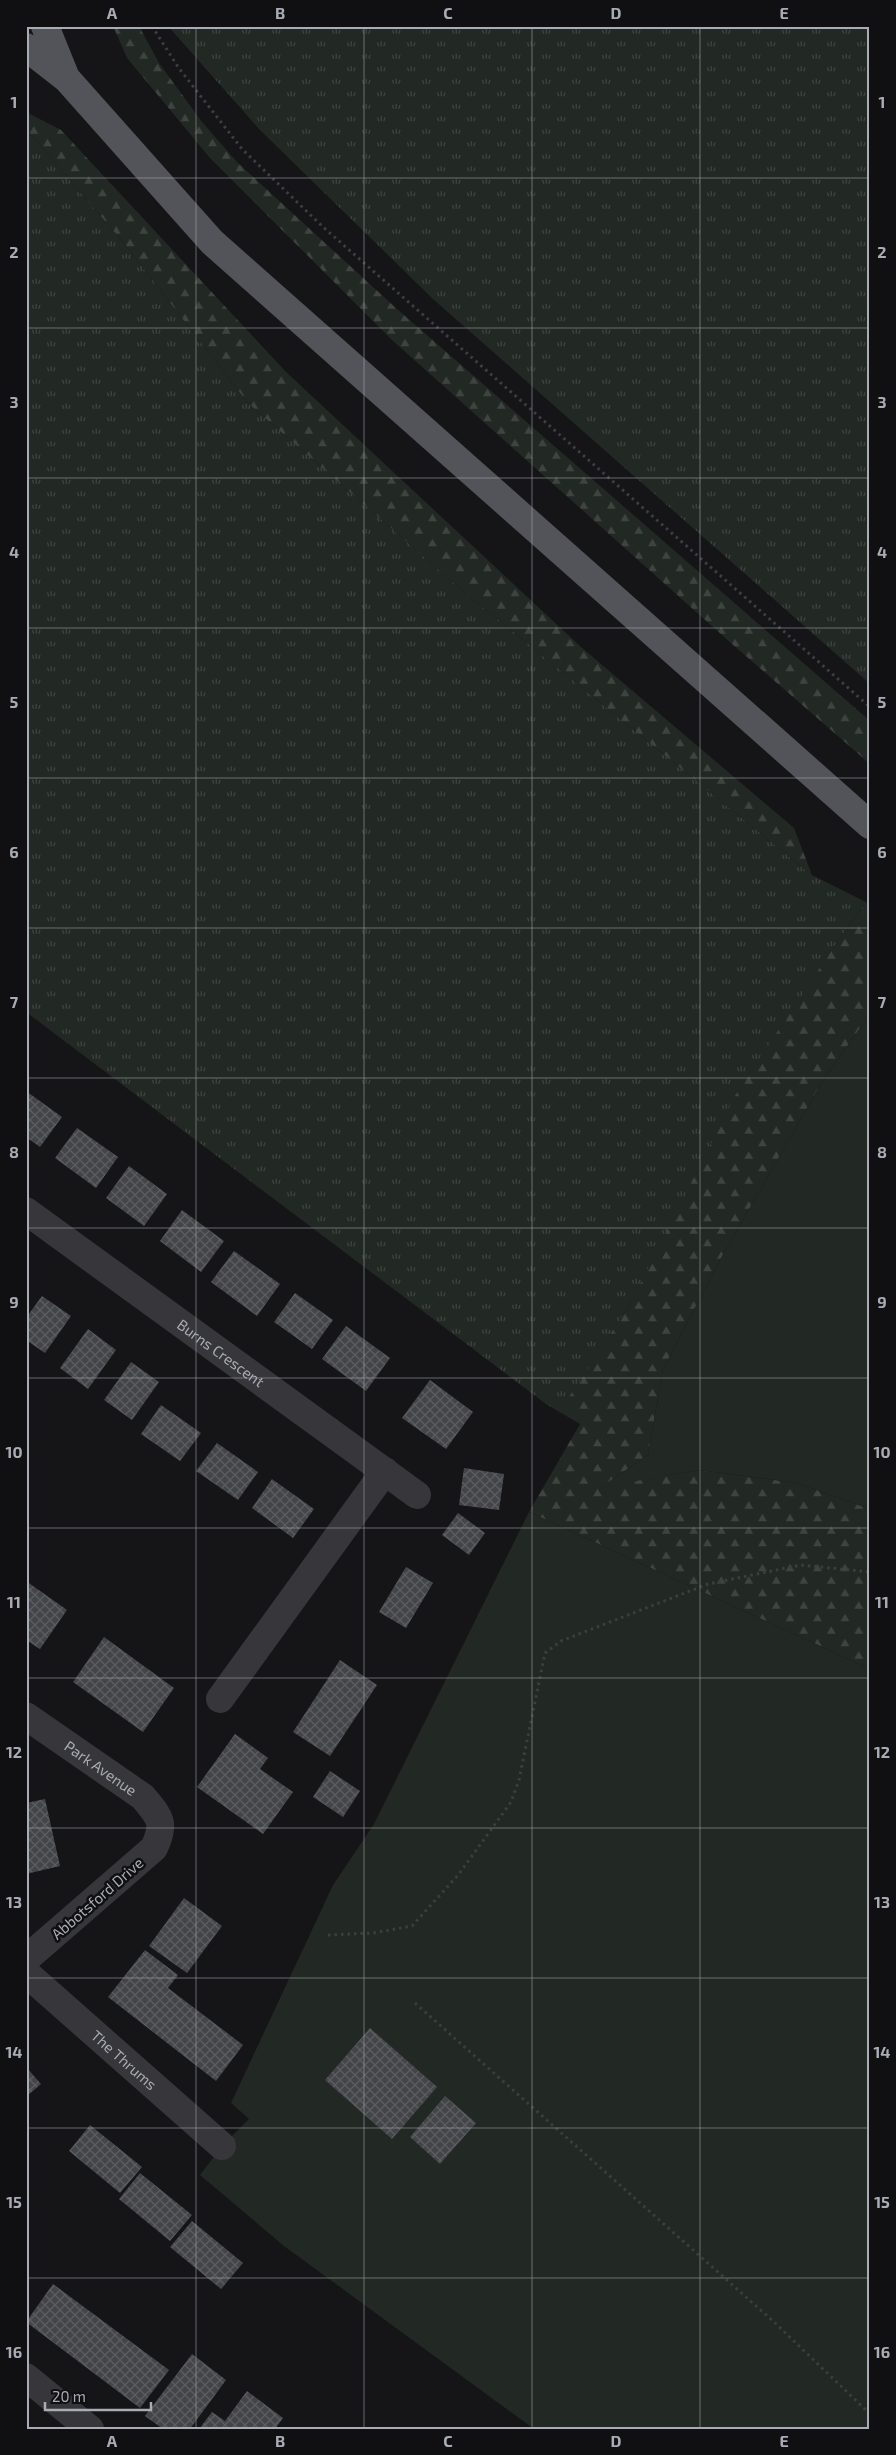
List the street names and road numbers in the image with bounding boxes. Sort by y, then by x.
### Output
street label: Burns Crescent [174,1315,268,1390]
street label: Park Avenue [61,1737,140,1799]
street label: Abbotsford Drive [47,1853,147,1943]
street label: The Thrums [88,2026,161,2093]

